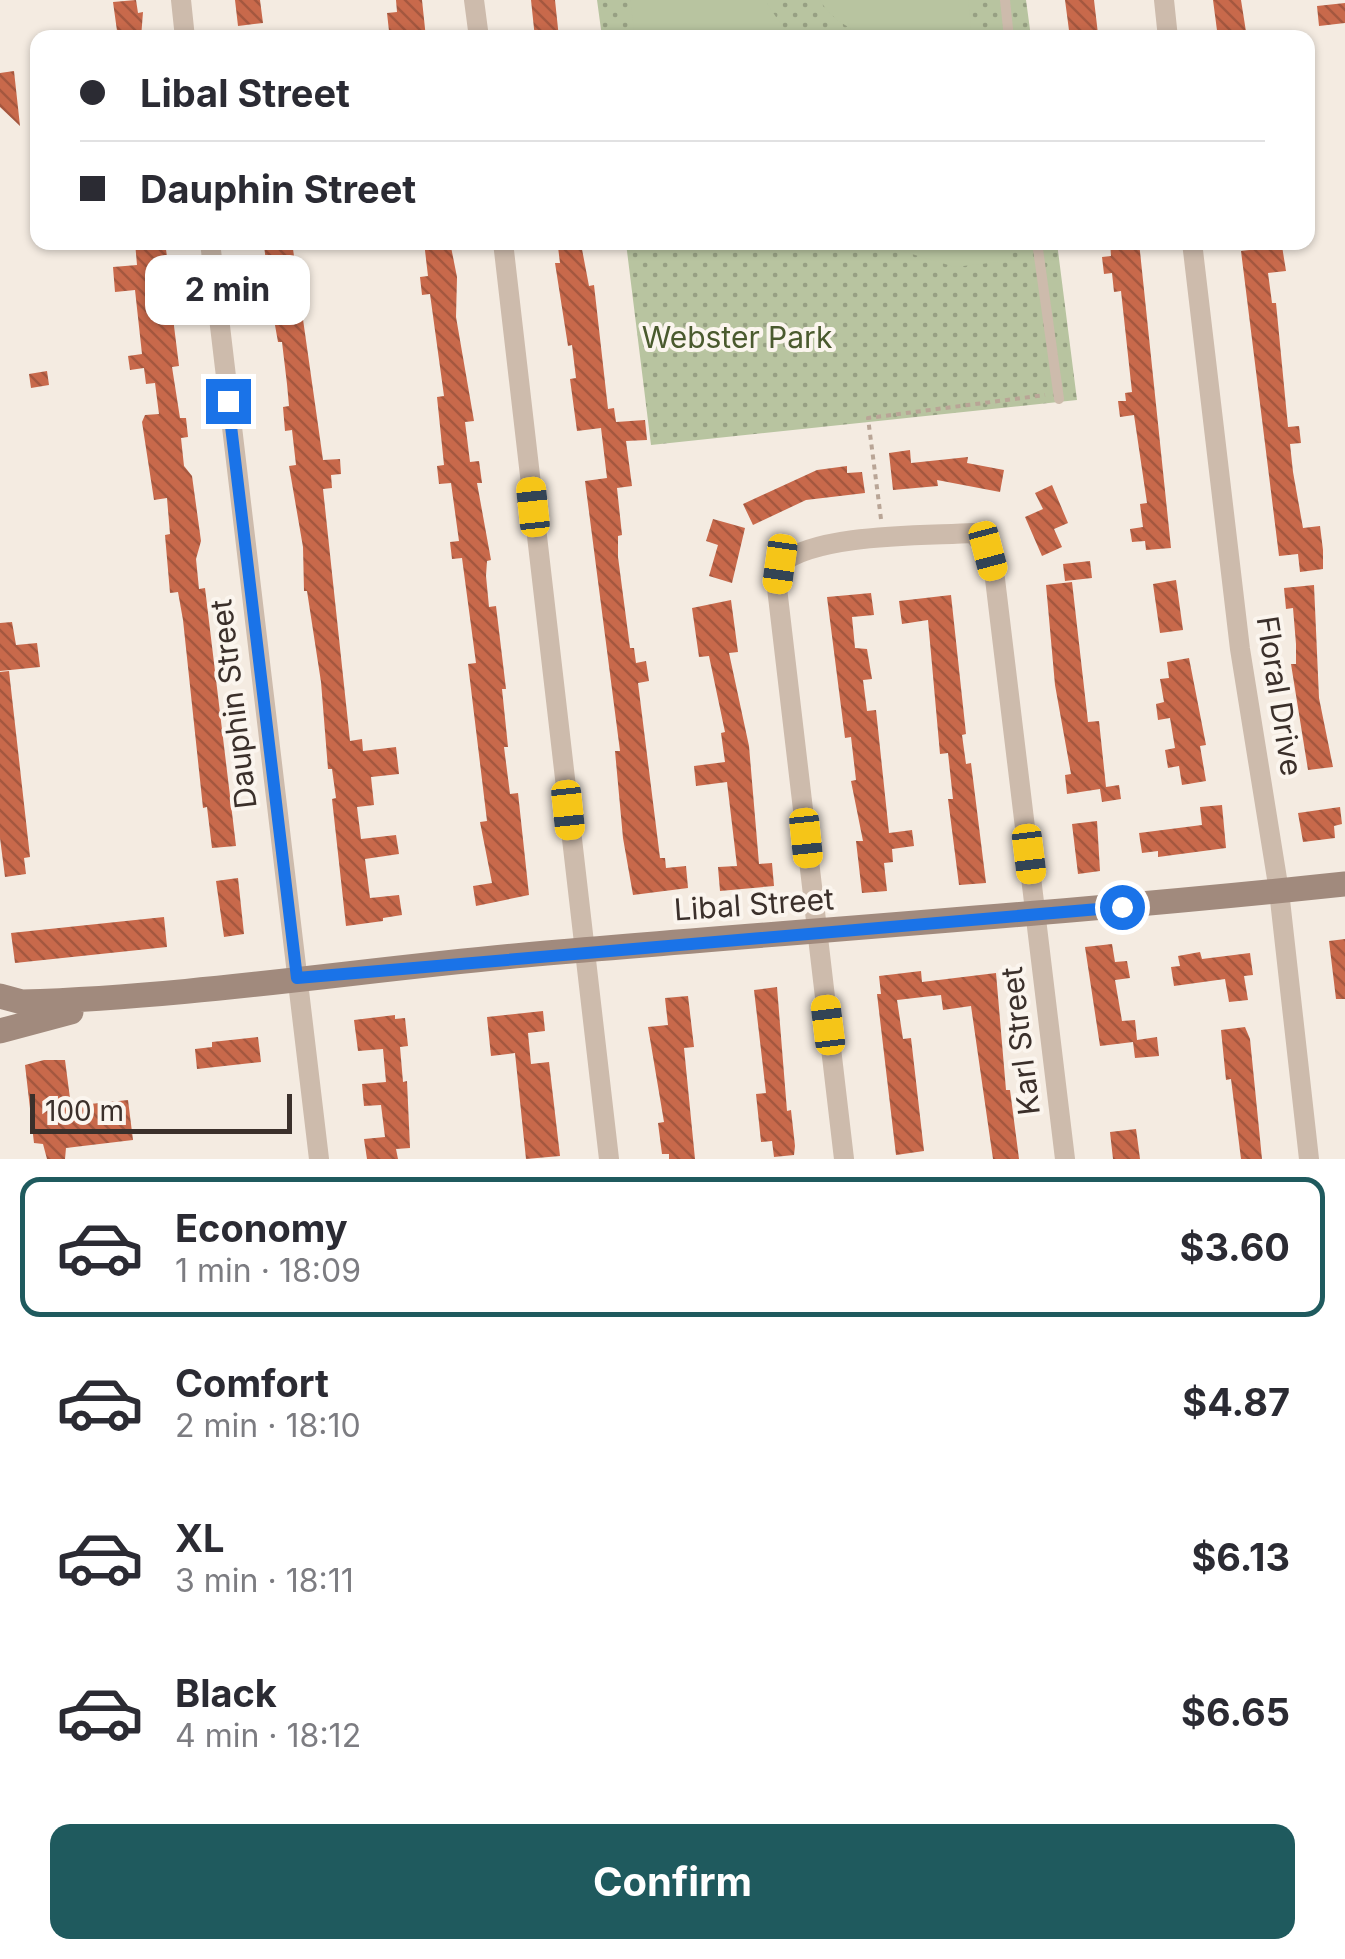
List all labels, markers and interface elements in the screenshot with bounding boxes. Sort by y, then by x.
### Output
text: Libal Street [140,70,350,116]
text: Dauphin Street [140,166,416,212]
callout: 2 min [146,256,310,326]
text: 2 min [185,270,270,309]
park label: Webster Park [642,319,833,355]
route end [206,379,251,424]
car [515,476,551,538]
car [966,518,1010,584]
car [761,532,799,596]
street label: Dauphin Street [202,597,264,811]
street label: Floral Drive [1250,613,1310,778]
car [550,779,586,841]
car [788,807,824,869]
car [1010,822,1048,886]
street label: Libal Street [673,880,835,928]
route start [1100,885,1145,930]
street label: Karl Street [993,965,1047,1117]
car [809,993,847,1057]
scale bar [30,1089,292,1134]
text: 100 m [45,1094,124,1128]
icon: car [55,1202,145,1292]
text: Economy [175,1205,348,1251]
text: $3.60 [1180,1224,1290,1270]
text: 1 min · 18:09 [175,1251,361,1290]
icon: car [55,1357,145,1447]
text: Comfort [175,1360,329,1406]
text: $4.87 [1182,1379,1290,1425]
text: 2 min · 18:10 [175,1406,361,1445]
icon: car [55,1512,145,1602]
text: XL [175,1515,225,1561]
text: $6.13 [1191,1534,1290,1580]
text: 3 min · 18:11 [175,1561,354,1600]
icon: car [55,1667,145,1757]
text: Black [175,1670,277,1716]
text: $6.65 [1181,1689,1290,1735]
text: 4 min · 18:12 [175,1716,361,1755]
button: Confirm [50,1824,1295,1939]

